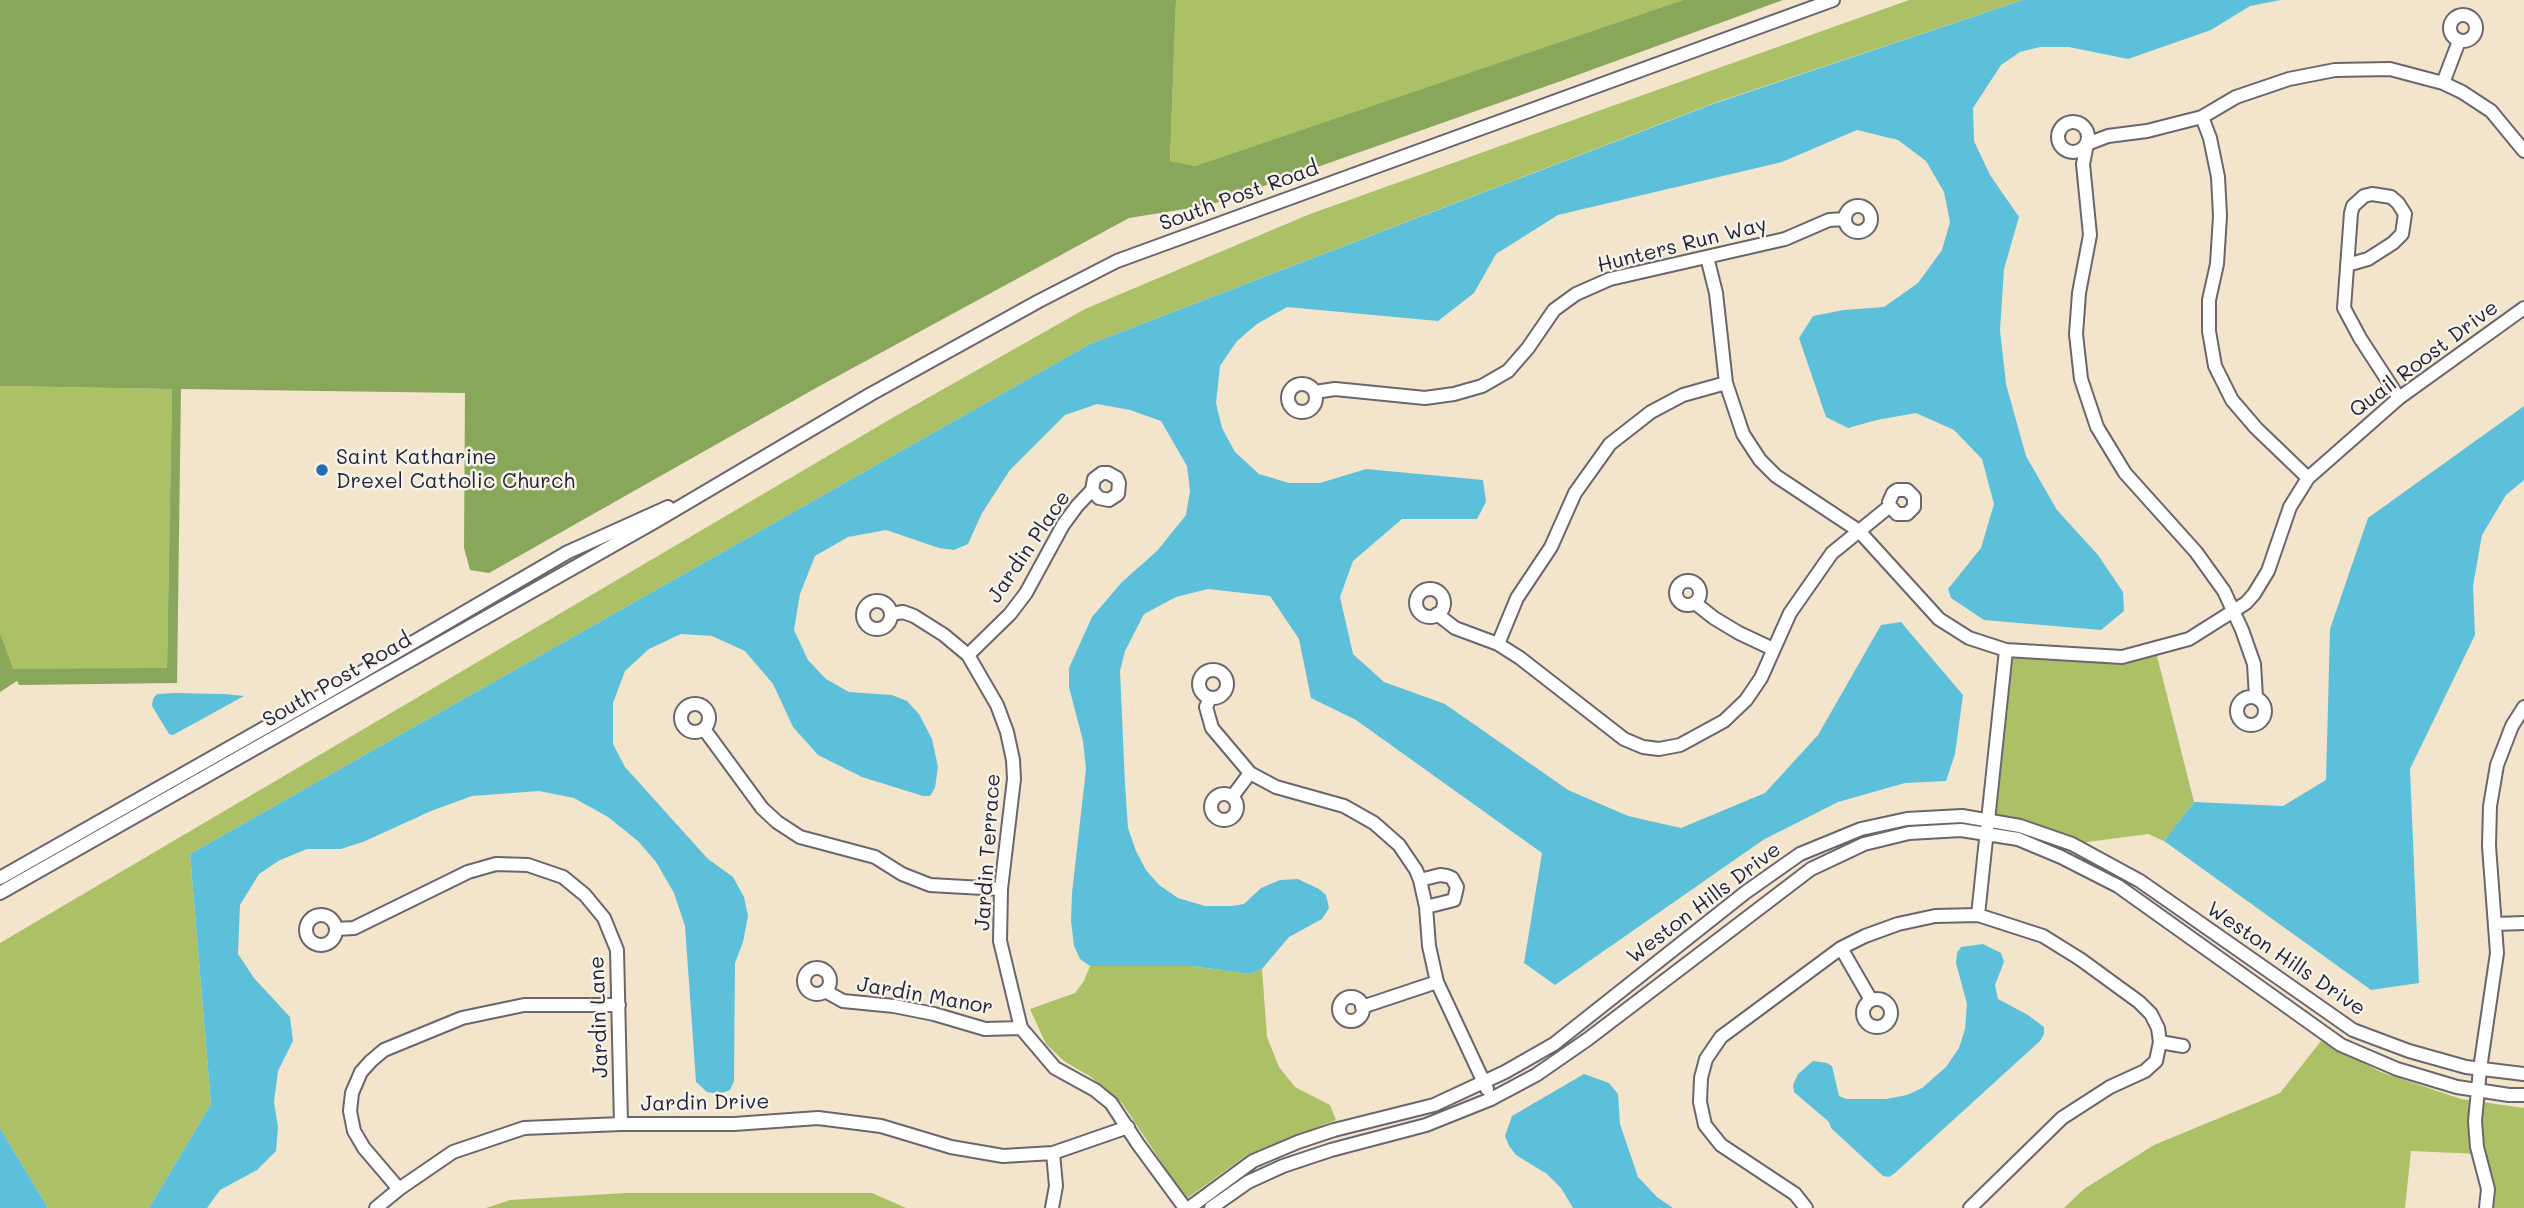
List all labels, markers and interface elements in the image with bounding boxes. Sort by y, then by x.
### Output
street label: South Post Road [1156,156,1322,236]
street label: Hunters Run Way [1595,212,1769,278]
street label: Quail Roost Drive [2345,295,2503,423]
place label: Saint Katharine Drexel Catholic Church [336,445,575,495]
marker: Saint Katharine Drexel Catholic Church [314,462,330,478]
street label: Jardin Place [982,486,1076,608]
street label: South Post Road [258,627,416,733]
street label: Jardin Terrace [970,773,1006,931]
street label: Weston Hills Drive [1622,837,1786,969]
street label: Weston Hills Drive [2202,897,2370,1021]
street label: Jardin Lane [584,956,614,1078]
street label: Jardin Manor [855,972,995,1020]
street label: Jardin Drive [640,1089,770,1117]

